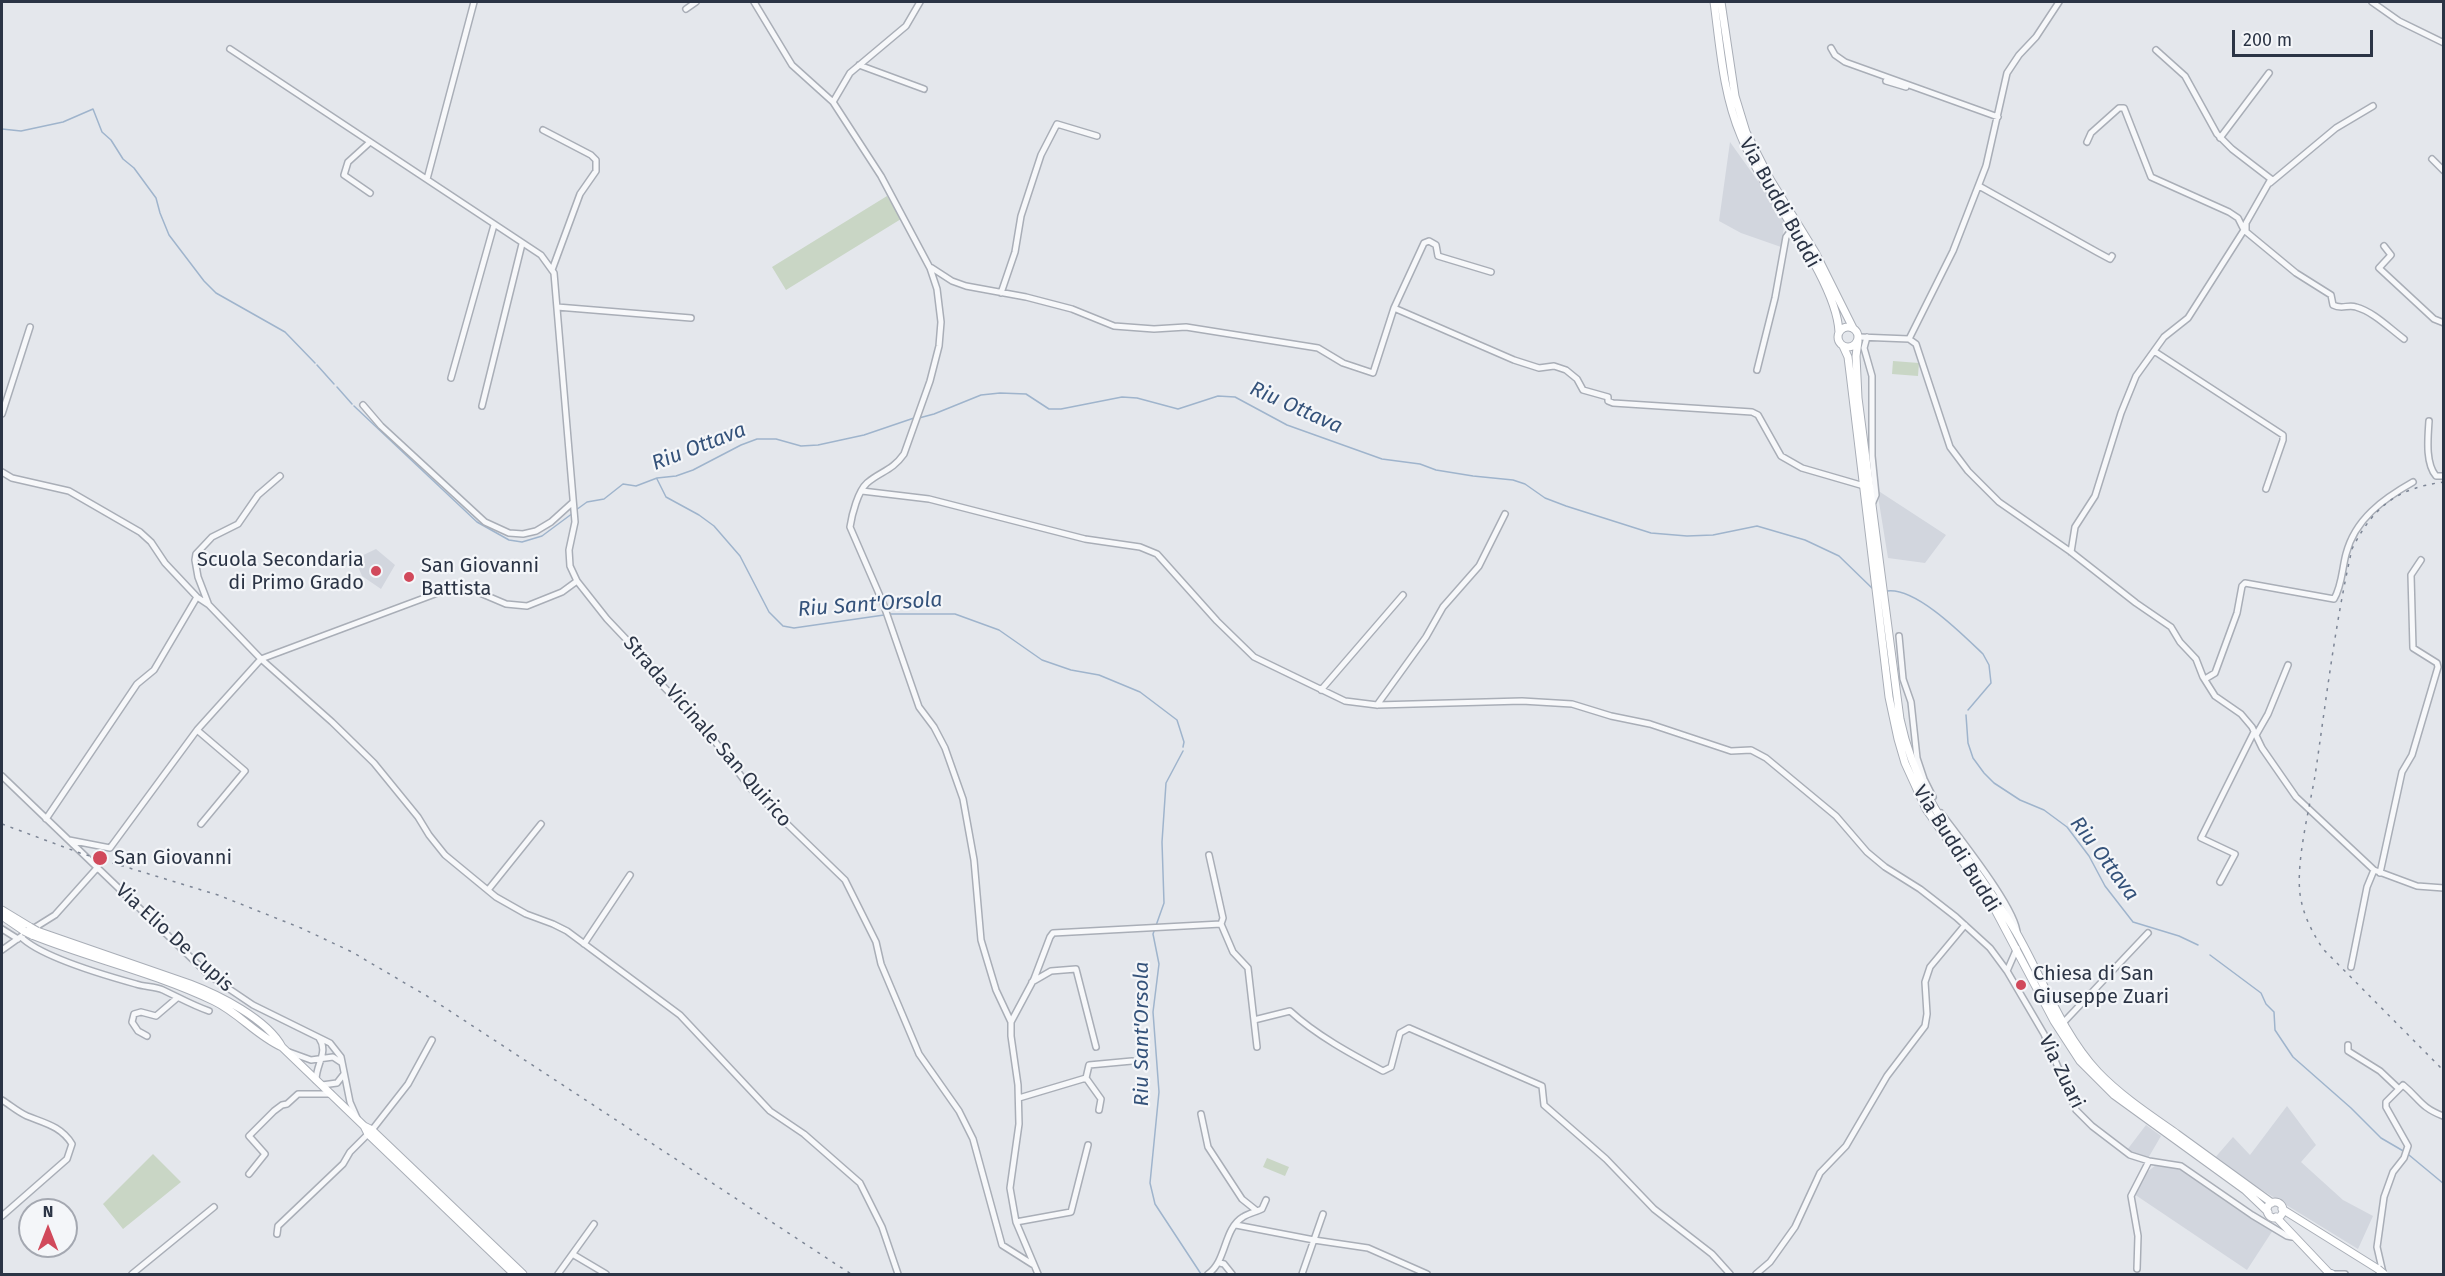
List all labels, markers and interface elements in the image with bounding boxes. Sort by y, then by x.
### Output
scale bar [2235,18,2376,56]
text: 200 m [2243,29,2292,51]
street label: Via Buddi Buddi [1733,134,1825,272]
water label: Riu Ottava [1246,376,1346,440]
water label: Riu Ottava [648,418,750,476]
place label: Scuola Secondaria di Primo Grado [197,548,364,595]
place label: San Giovanni Battista [421,554,539,601]
marker: Scuola Secondaria di Primo Grado [369,564,383,578]
marker: San Giovanni Battista [402,570,416,584]
water label: Riu Sant'Orsola [797,587,943,623]
street label: Strada Vicinale San Quirico [618,632,796,832]
street label: Via Buddi Buddi [1907,781,2005,917]
water label: Riu Ottava [2064,812,2144,906]
place label: San Giovanni [114,846,232,870]
marker: San Giovanni [91,849,109,867]
street label: Via Elio De Cupis [110,879,238,997]
water label: Riu Sant'Orsola [1129,962,1155,1106]
place label: Chiesa di San Giuseppe Zuari [2033,962,2169,1009]
marker: Chiesa di San Giuseppe Zuari [2014,978,2028,992]
street label: Via Zuari [2033,1031,2089,1113]
north arrow [18,1198,78,1258]
text: N [43,1202,53,1221]

